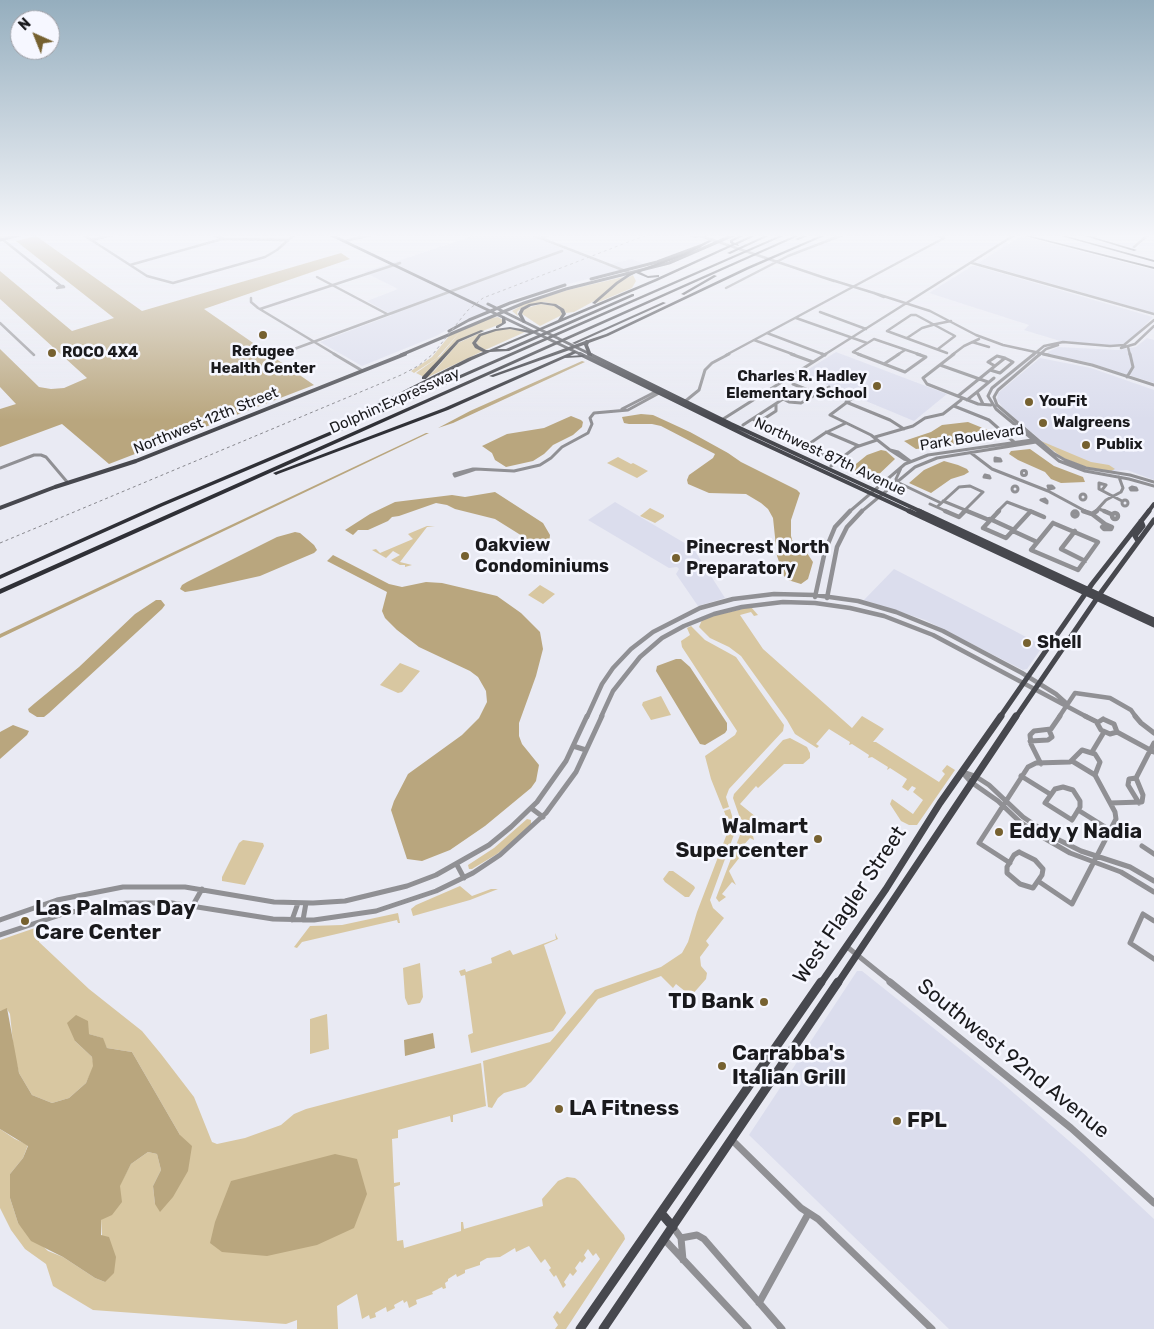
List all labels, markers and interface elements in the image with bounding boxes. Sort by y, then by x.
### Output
north arrow [10,10,60,60]
text: N [15,15,34,34]
marker: Refugee Health Center [257,329,269,341]
place label: Refugee Health Center [211,343,315,378]
place label: ROCO 4X4 [62,344,138,362]
marker: ROCO 4X4 [46,347,58,359]
street label: Dolphin Expressway [327,364,463,438]
place label: Charles R. Hadley Elementary School [726,368,867,403]
marker: Charles R. Hadley Elementary School [871,380,883,392]
street label: Northwest 12th Street [131,384,281,458]
place label: YouFit [1039,393,1087,411]
marker: YouFit [1023,396,1035,408]
street label: Northwest 87th Avenue [751,414,909,500]
place label: Walgreens [1053,414,1130,432]
marker: Walgreens [1037,417,1049,429]
street label: Park Boulevard [919,421,1025,455]
place label: Publix [1096,436,1143,454]
marker: Publix [1080,439,1092,451]
place label: Oakview Condominiums [475,535,609,578]
place label: Pinecrest North Preparatory [686,537,829,580]
marker: Oakview Condominiums [459,550,471,562]
marker: Pinecrest North Preparatory [670,552,682,564]
place label: Shell [1037,632,1082,654]
marker: Shell [1021,637,1033,649]
place label: Walmart Supercenter [675,814,808,864]
place label: Eddy y Nadia [1009,819,1142,845]
street label: West Flagler Street [788,822,912,988]
marker: Eddy y Nadia [993,826,1005,838]
marker: Walmart Supercenter [812,833,824,845]
place label: Las Palmas Day Care Center [35,896,196,946]
marker: Las Palmas Day Care Center [19,915,31,927]
street label: Southwest 92nd Avenue [912,974,1114,1144]
place label: TD Bank [668,989,754,1015]
marker: TD Bank [758,996,770,1008]
place label: Carrabba's Italian Grill [732,1041,846,1091]
marker: Carrabba's Italian Grill [716,1060,728,1072]
place label: LA Fitness [569,1096,679,1122]
marker: LA Fitness [553,1103,565,1115]
place label: FPL [907,1108,947,1134]
marker: FPL [891,1115,903,1127]

